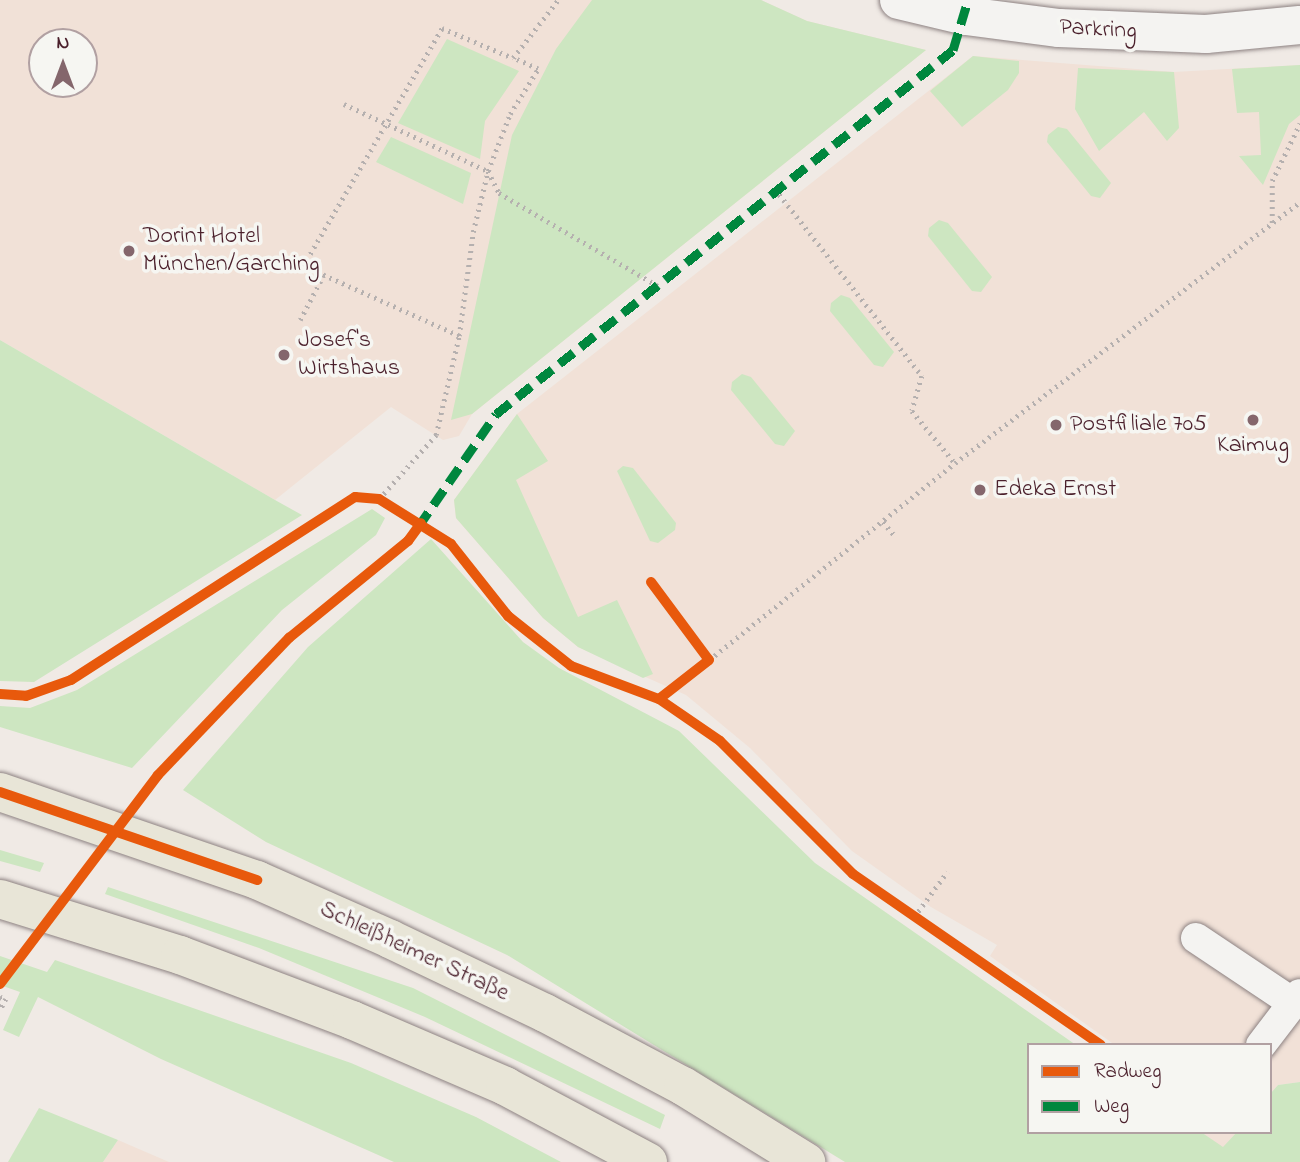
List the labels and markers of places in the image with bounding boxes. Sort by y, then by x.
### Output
place label: Dorint Hotel München/Garching [143,223,320,279]
marker: Dorint Hotel München/Garching [121,243,137,259]
place label: Josef's Wirtshaus [298,327,400,383]
marker: Josef's Wirtshaus [276,347,292,363]
place label: Postfiliale 705 [1070,411,1207,439]
marker: Kaimug [1245,412,1261,428]
marker: Postfiliale 705 [1048,417,1064,433]
place label: Kaimug [1217,432,1289,460]
place label: Edeka Ernst [994,476,1116,504]
marker: Edeka Ernst [972,482,988,498]

